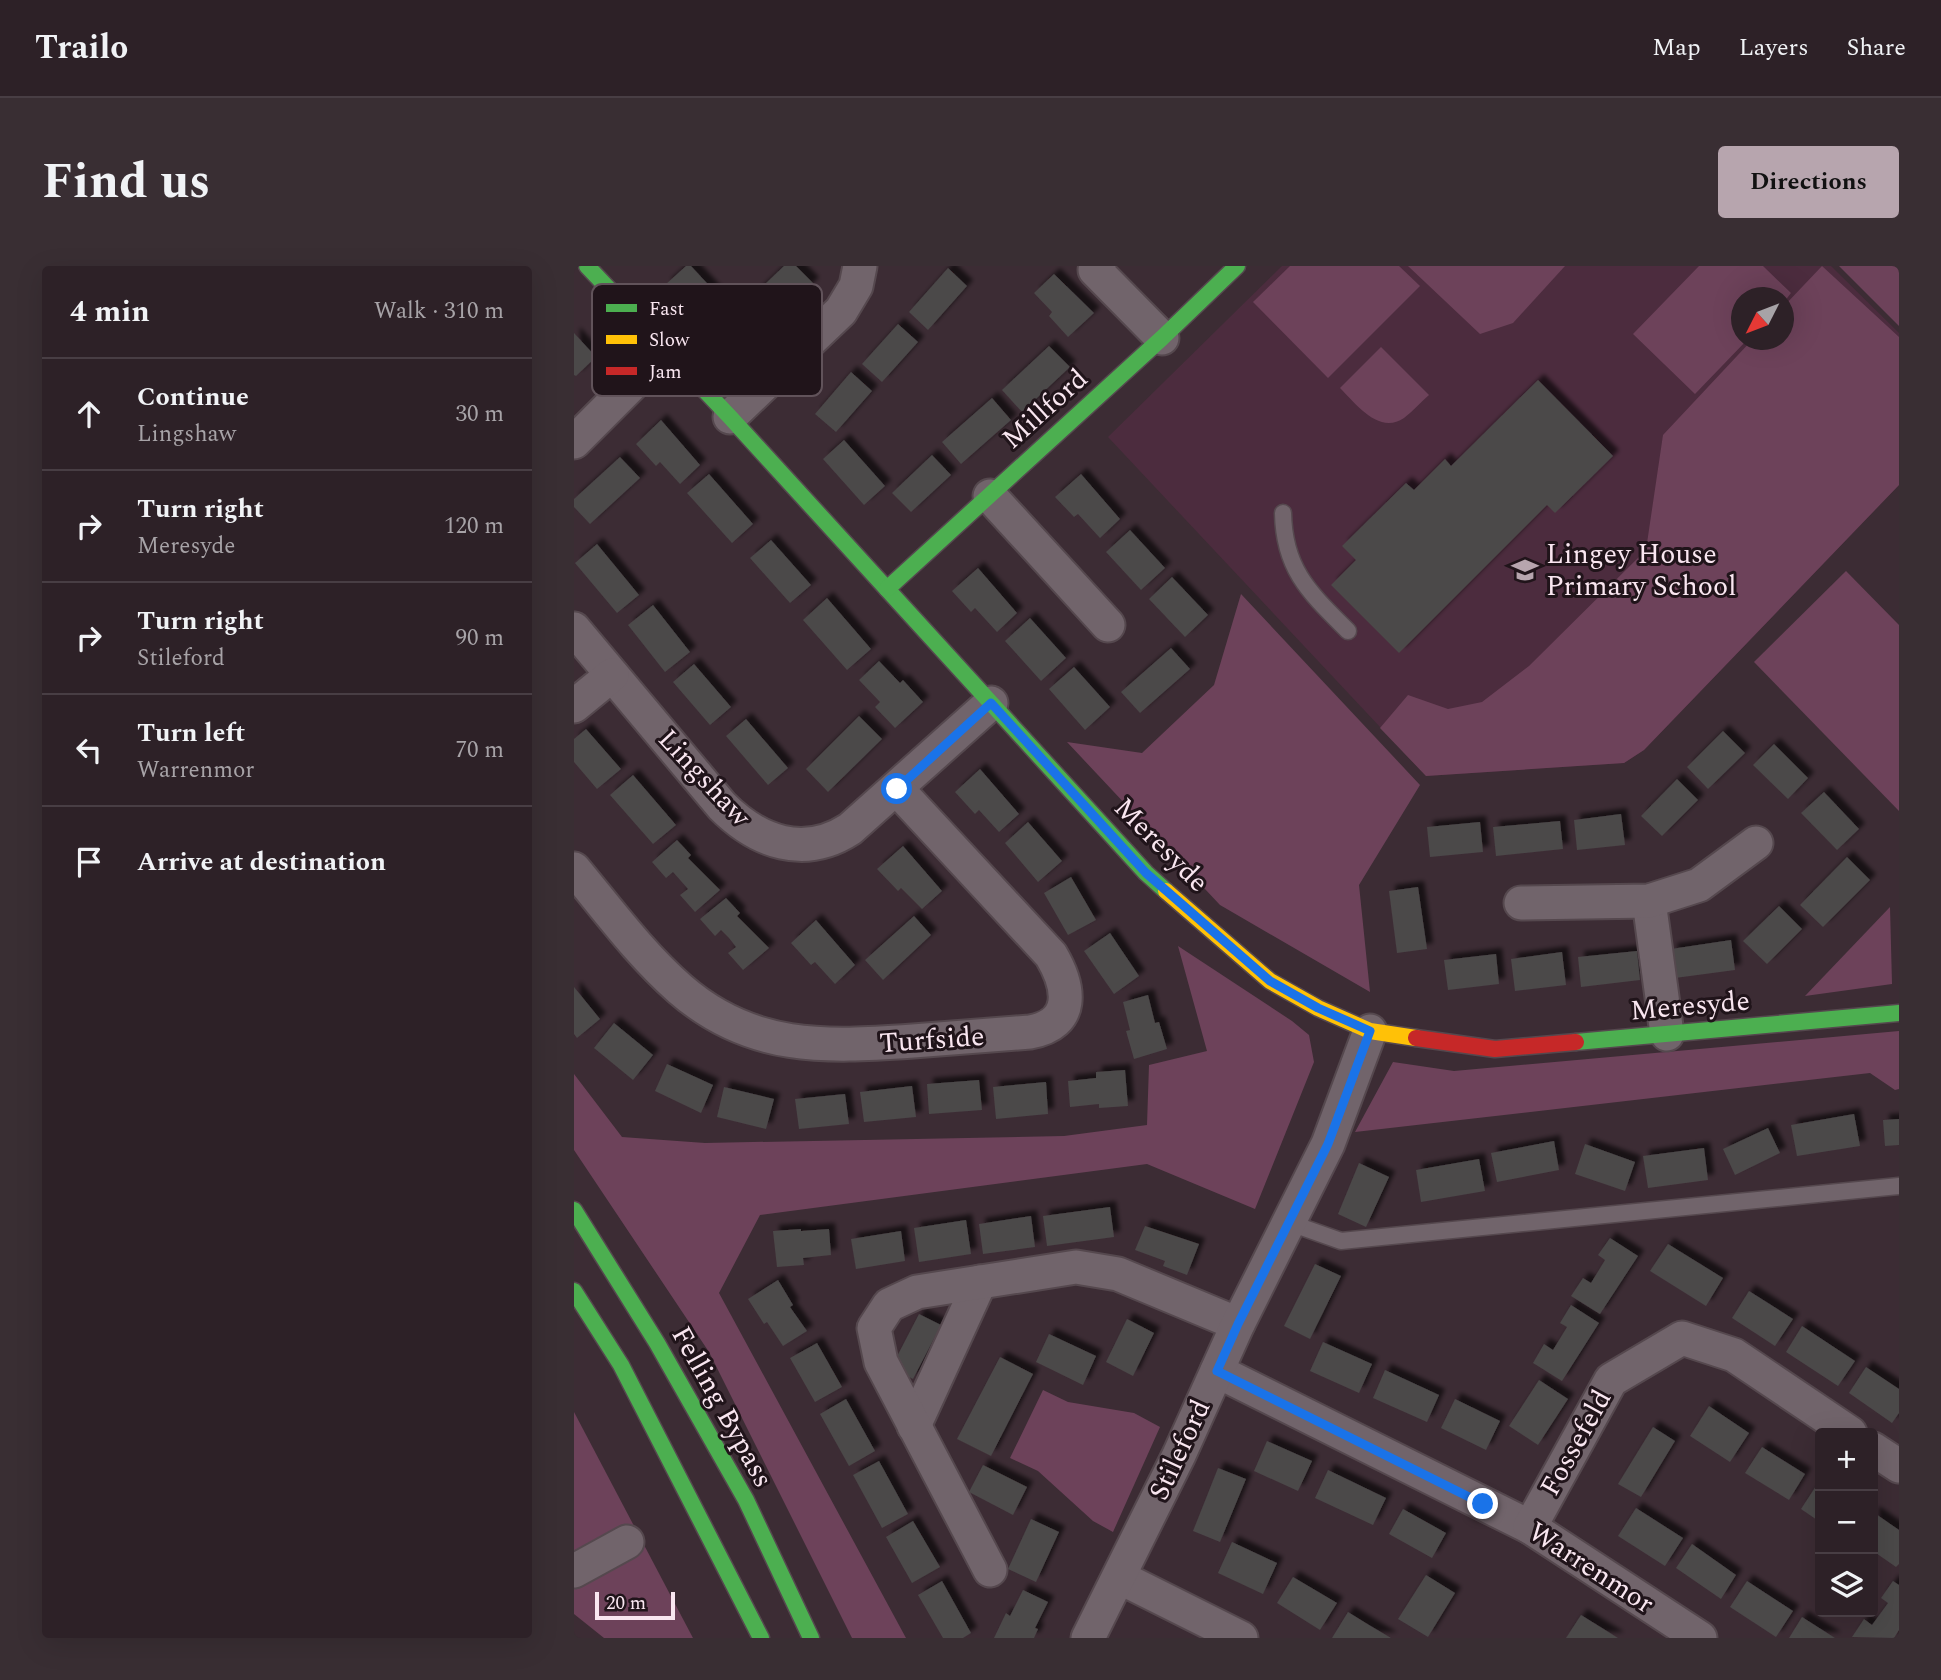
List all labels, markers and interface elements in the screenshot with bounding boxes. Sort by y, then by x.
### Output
text: Trailo [35,23,128,73]
text: Map [1652,30,1701,66]
text: Layers [1739,30,1809,66]
text: Share [1847,30,1906,66]
text: Find us [42,145,210,220]
button: Directions [1718,146,1899,218]
legend [592,284,822,396]
north arrow [1731,287,1794,350]
text: 4 min [70,289,150,335]
text: Walk · 310 m [374,294,504,329]
text: Fast [649,295,685,324]
text: Slow [649,326,690,355]
text: Jam [649,358,681,387]
street label: Millford [992,358,1098,460]
text: Continue [137,377,249,417]
icon: ahead [70,395,108,433]
text: 30 m [455,397,504,432]
text: Lingshaw [137,417,236,452]
text: Turn right [137,489,264,529]
icon: right [70,507,108,545]
text: 120 m [444,509,504,544]
text: Meresyde [137,529,235,564]
place label: Lingey House Primary School [1546,533,1736,608]
school or university icon: Lingey House Primary School [1510,555,1540,585]
text: Turn right [137,601,264,641]
icon: right [70,619,108,657]
text: 90 m [455,621,504,656]
text: Stileford [137,641,225,676]
text: Turn left [137,713,245,753]
street label: Lingshaw [647,719,761,837]
icon: left [70,731,108,769]
text: 70 m [455,733,504,768]
text: Warrenmor [137,753,254,788]
route start [881,773,912,804]
street label: Meresyde [1103,787,1219,903]
text: Arrive at destination [137,842,386,882]
icon: arrive [70,843,108,881]
street label: Meresyde [1628,979,1752,1033]
street label: Turfside [878,1015,986,1065]
street label: Felling Bypass [660,1318,784,1496]
street label: Fossefeld [1529,1382,1623,1504]
street label: Stileford [1138,1392,1222,1508]
map controls [1815,1428,1878,1617]
button: + [1815,1428,1878,1491]
route end [1467,1488,1498,1519]
button: − [1815,1491,1878,1554]
street label: Warrenmor [1519,1511,1663,1625]
button: layers [1815,1554,1878,1617]
scale bar [595,1589,676,1621]
text: 20 m [606,1589,646,1618]

